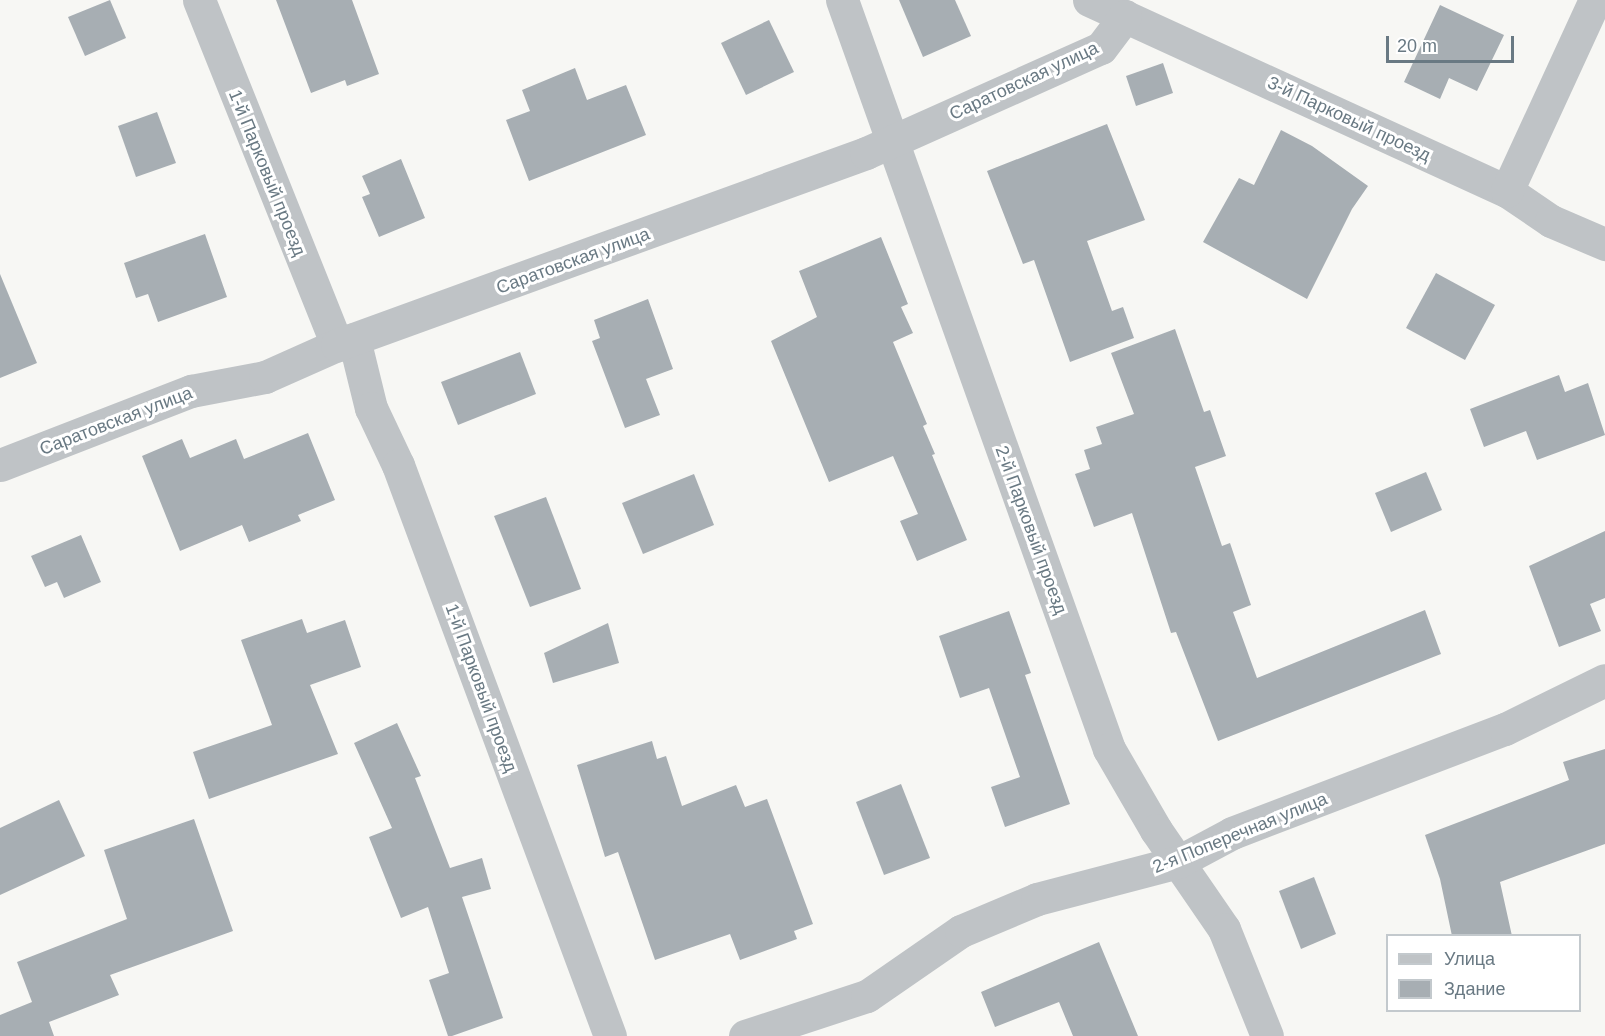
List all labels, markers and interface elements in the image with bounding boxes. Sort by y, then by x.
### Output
scale bar [1389,24,1516,62]
text: 20 m [1397,36,1437,56]
street label: Саратовская улица [946,37,1102,125]
street label: 3-й Парковый проезд [1264,72,1434,166]
street label: 1-й Парковый проезд [224,87,310,259]
street label: Саратовская улица [493,223,653,299]
street label: Саратовская улица [37,382,195,460]
street label: 2-й Парковый проезд [991,443,1071,617]
street label: 1-й Парковый проезд [441,601,521,775]
street label: 2-я Поперечная улица [1150,788,1330,878]
legend [1386,934,1581,1012]
text: Улица [1444,949,1495,969]
text: Здание [1444,979,1505,999]

